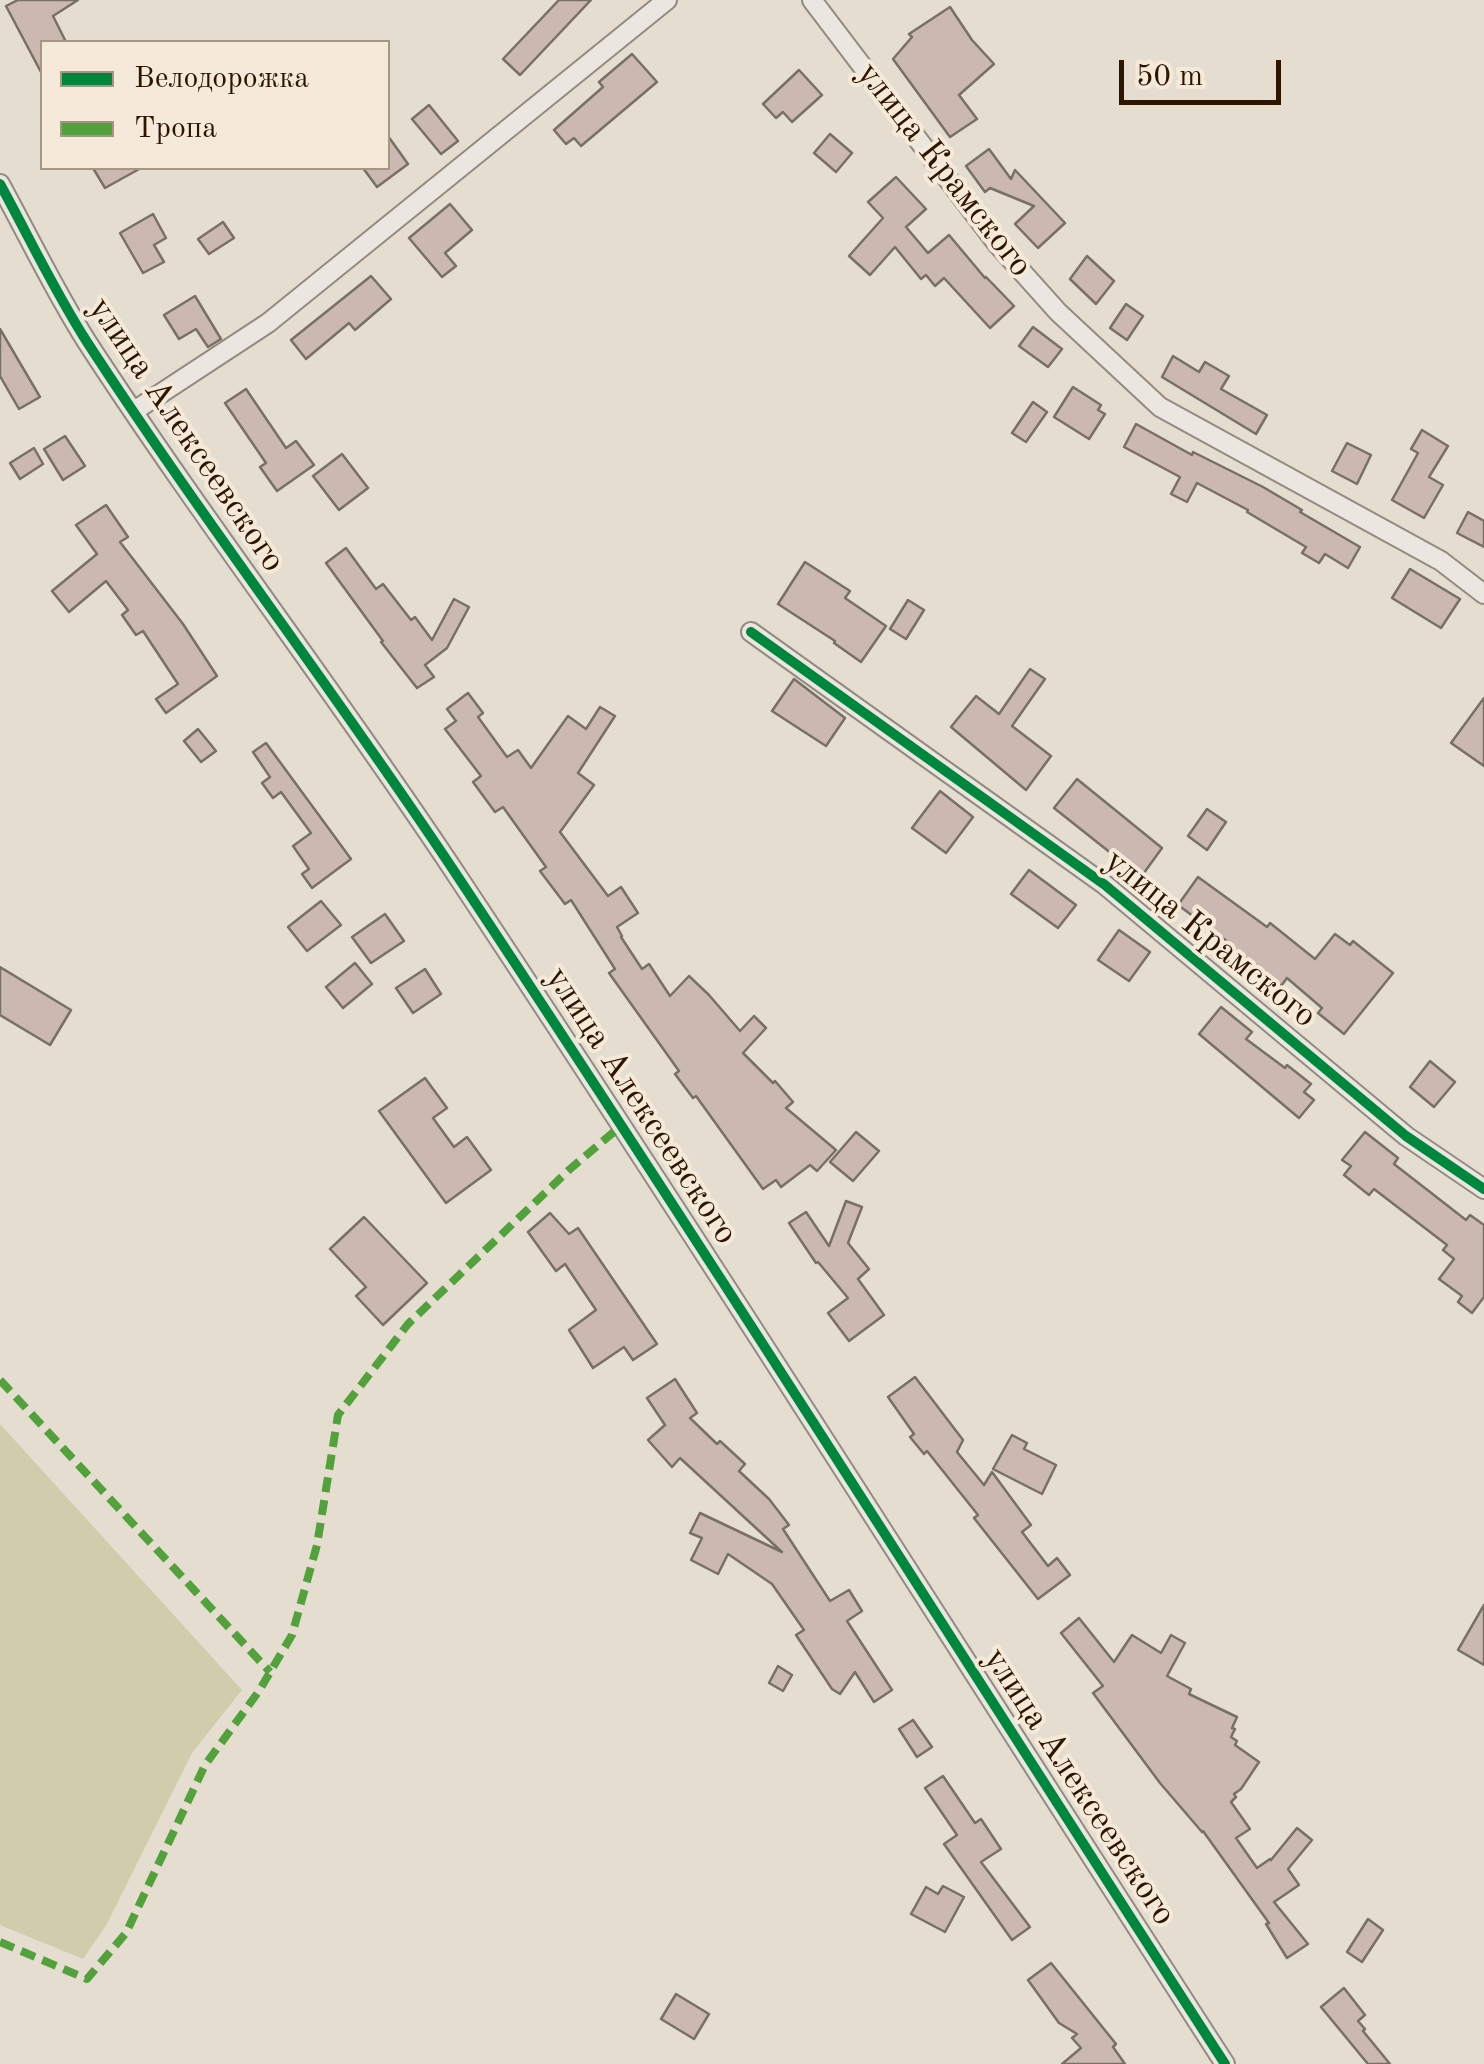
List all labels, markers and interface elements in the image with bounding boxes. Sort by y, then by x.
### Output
legend [40,40,390,170]
scale bar [1124,40,1286,102]
street label: улица Крамского [847,54,1041,286]
text: 50 m [1136,62,1203,92]
text: Велодорожка [134,64,309,94]
text: Тропа [134,114,217,144]
street label: улица Алексеевского [78,290,294,580]
street label: улица Крамского [1095,840,1325,1038]
street label: улица Алексеевского [536,959,746,1253]
street label: улица Алексеевского [974,1640,1184,1934]

